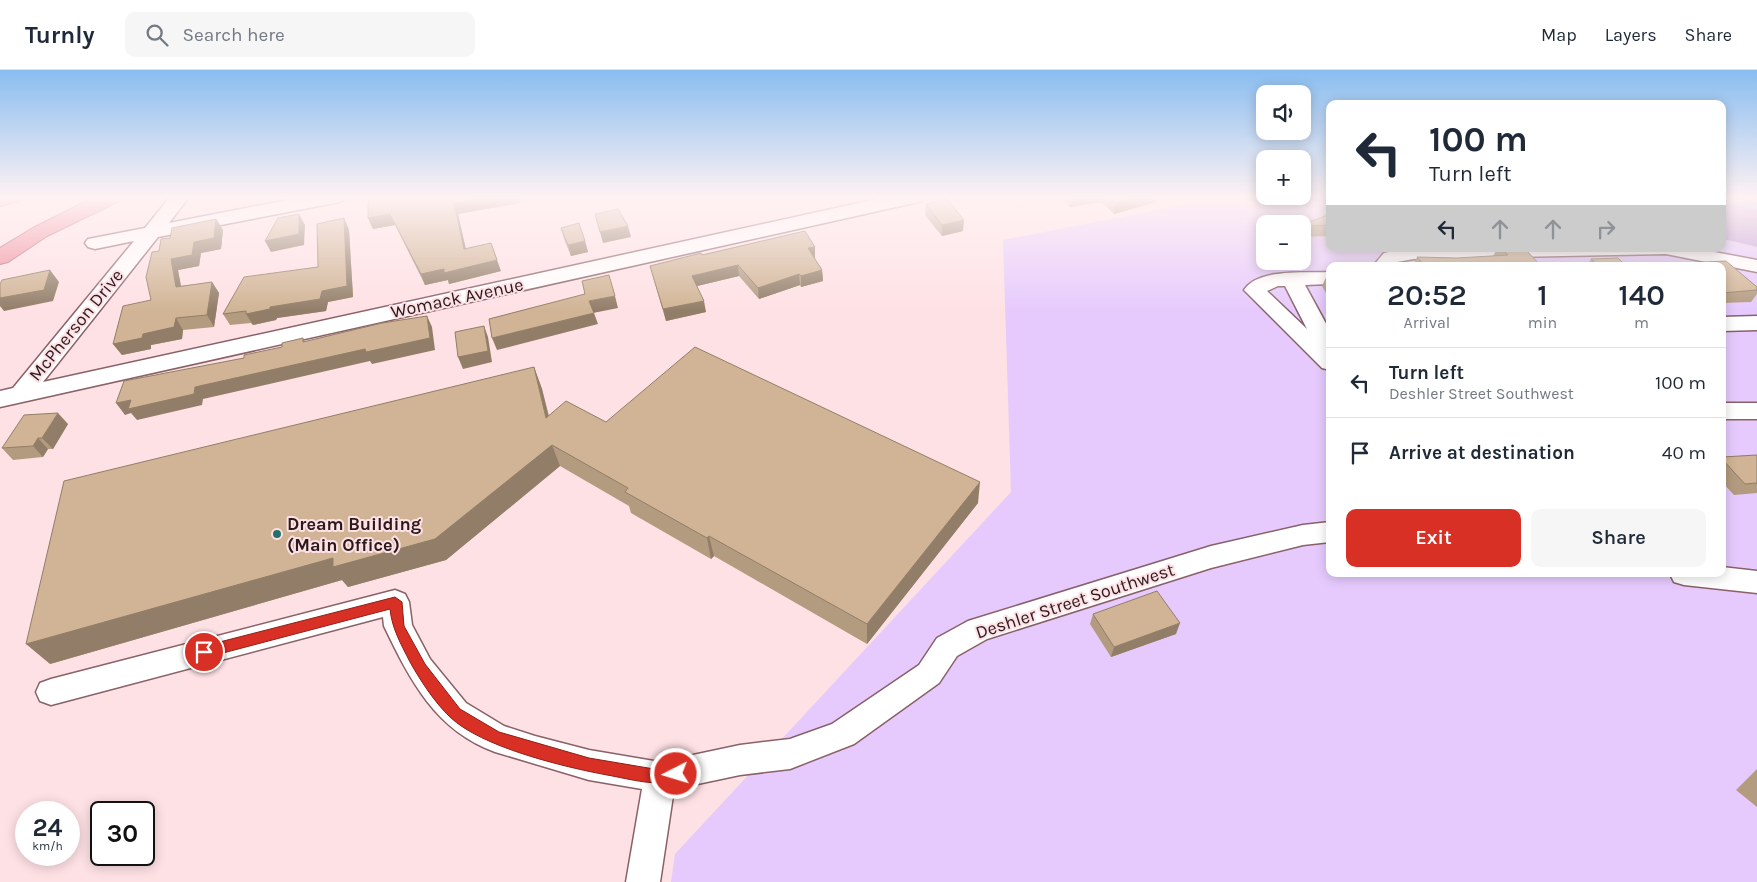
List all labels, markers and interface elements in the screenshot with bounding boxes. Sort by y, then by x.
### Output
search box [125,12,475,57]
text: Turnly [25,21,95,49]
icon: search [143,21,171,49]
text: Search here [183,24,285,46]
text: Map [1541,24,1577,46]
text: Layers [1605,24,1657,46]
text: Share [1685,24,1732,46]
map controls [1256,85,1311,270]
button: sound [1256,85,1311,140]
text: 100 m [1429,119,1528,160]
icon: left [1346,120,1411,185]
button: + [1256,150,1311,205]
text: Turn left [1429,161,1512,187]
button: − [1256,215,1311,270]
icon: left [1433,215,1461,243]
icon: ahead [1486,215,1514,243]
icon: ahead [1539,215,1567,243]
icon: right [1592,215,1620,243]
street label: McPherson Drive [24,265,128,385]
street label: Womack Avenue [389,273,525,323]
text: 20:52 [1387,277,1467,313]
text: 1 [1537,277,1548,313]
text: 140 [1618,277,1665,313]
text: Arrival [1403,313,1450,332]
text: min [1528,313,1557,332]
text: m [1634,313,1649,332]
text: Turn left [1389,362,1464,384]
icon: left [1346,369,1374,397]
text: 100 m [1655,372,1706,394]
text: Deshler Street Southwest [1389,384,1574,403]
icon: arrive [1346,439,1374,467]
text: Arrive at destination [1389,442,1575,464]
text: 40 m [1662,442,1706,464]
button: Exit [1346,509,1521,567]
button: Share [1531,509,1706,567]
place label: Dream Building (Main Office) [287,513,422,556]
marker: Dream Building (Main Office) [271,528,283,540]
street label: Deshler Street Southwest [973,558,1178,644]
pin [183,631,225,673]
icon: arrive [190,638,218,666]
position arrow [649,747,701,799]
speed limit sign: 30 [90,801,155,866]
text: 24 [32,813,63,842]
text: km/h [32,839,63,853]

